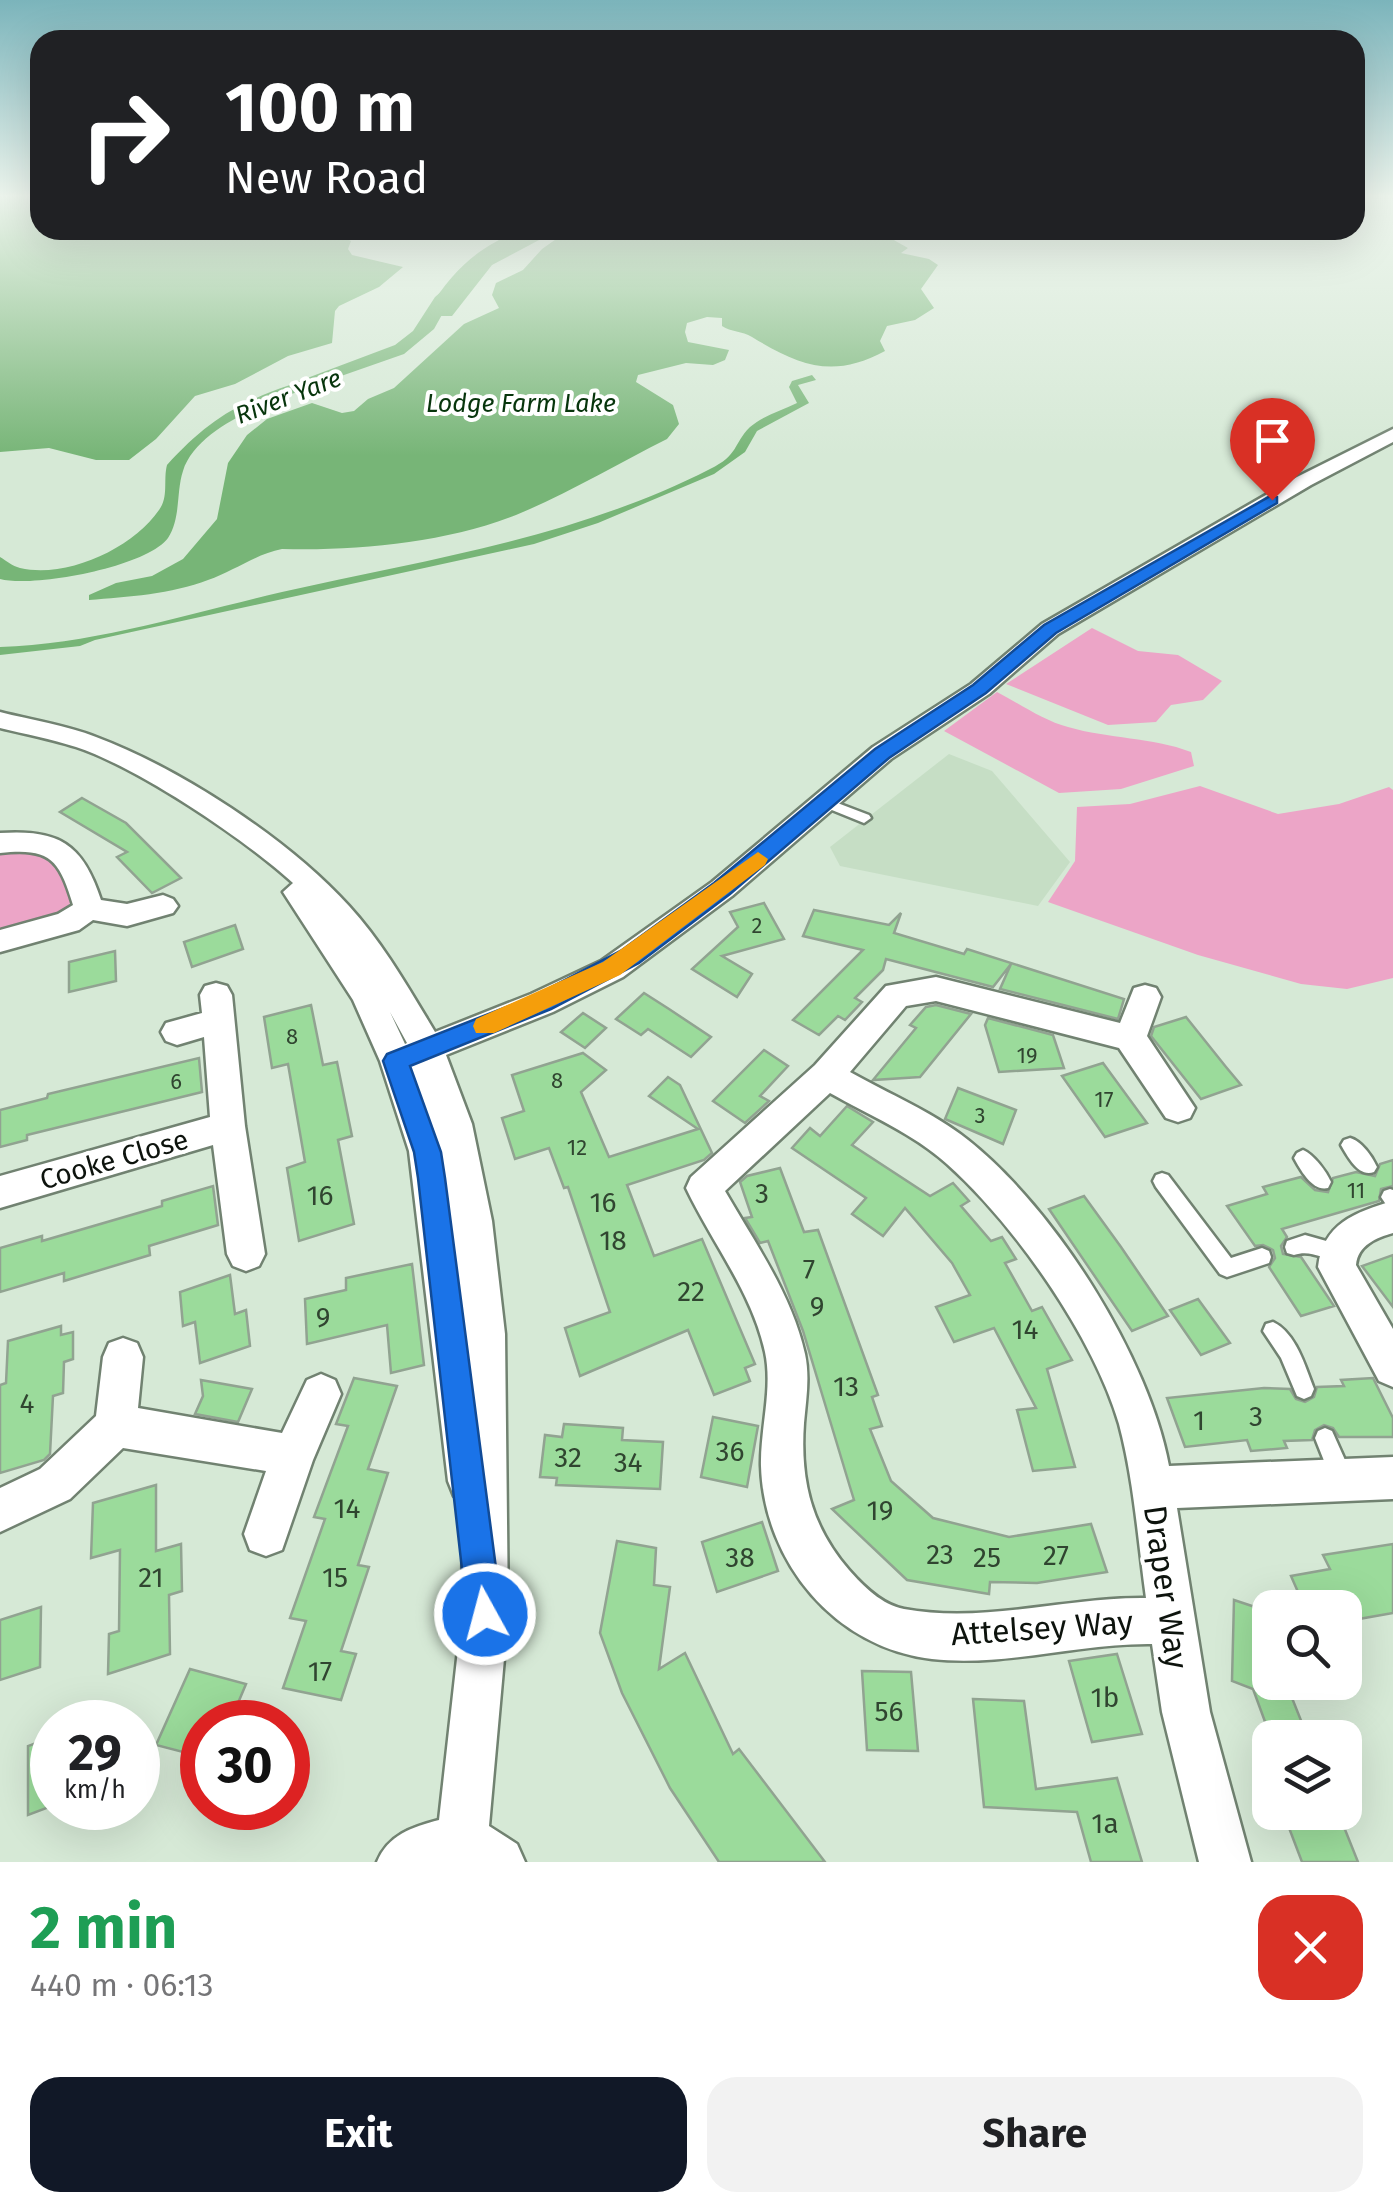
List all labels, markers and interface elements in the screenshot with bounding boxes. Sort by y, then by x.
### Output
text: 100 m [225,66,415,150]
icon: right [60,70,190,200]
text: New Road [225,151,428,205]
water label: River Yare [231,363,346,431]
water label: Lodge Farm Lake [426,389,616,419]
pin [1230,398,1315,501]
icon: arrive [1245,413,1300,468]
house number: 2 [752,912,762,939]
house number: 8 [286,1023,298,1050]
house number: 19 [1016,1042,1038,1069]
house number: 8 [551,1067,563,1094]
house number: 6 [170,1068,182,1095]
house number: 17 [1094,1086,1114,1113]
house number: 3 [975,1102,985,1129]
street label: Cooke Close [36,1123,192,1196]
house number: 12 [567,1134,587,1161]
house number: 3 [755,1177,769,1210]
house number: 11 [1347,1177,1365,1204]
house number: 16 [306,1179,334,1212]
house number: 16 [589,1186,617,1219]
house number: 18 [599,1224,627,1257]
house number: 7 [803,1253,815,1286]
house number: 22 [677,1275,705,1308]
house number: 9 [810,1290,824,1323]
house number: 9 [316,1301,330,1334]
house number: 14 [1011,1313,1039,1346]
house number: 13 [833,1370,859,1403]
house number: 4 [20,1387,35,1420]
house number: 3 [1249,1400,1263,1433]
house number: 1 [1193,1404,1205,1437]
house number: 36 [716,1435,744,1468]
house number: 32 [554,1441,582,1474]
house number: 34 [614,1446,642,1479]
house number: 14 [333,1492,361,1525]
house number: 19 [867,1494,893,1527]
street label: Draper Way [1136,1503,1196,1671]
house number: 23 [926,1538,954,1571]
house number: 27 [1043,1539,1069,1572]
house number: 38 [725,1541,755,1574]
house number: 25 [973,1541,1001,1574]
house number: 21 [138,1561,164,1594]
house number: 15 [322,1561,348,1594]
position arrow [433,1562,537,1666]
map controls [1252,1590,1362,1830]
button: search [1252,1590,1362,1700]
street label: Attelsey Way [950,1603,1135,1653]
house number: 17 [308,1655,332,1688]
house number: 1b [1091,1681,1119,1714]
house number: 56 [875,1695,903,1728]
speed limit sign: 30 [180,1700,310,1830]
button: layers [1252,1720,1362,1830]
text: 29 [68,1723,122,1783]
text: km/h [64,1775,126,1805]
house number: 1a [1091,1807,1119,1840]
text: 2 min [30,1892,177,1964]
button: close [1258,1895,1363,2000]
text: 440 m · 06:13 [30,1966,214,2004]
button: Exit [30,2077,687,2192]
button: Share [707,2077,1363,2192]

